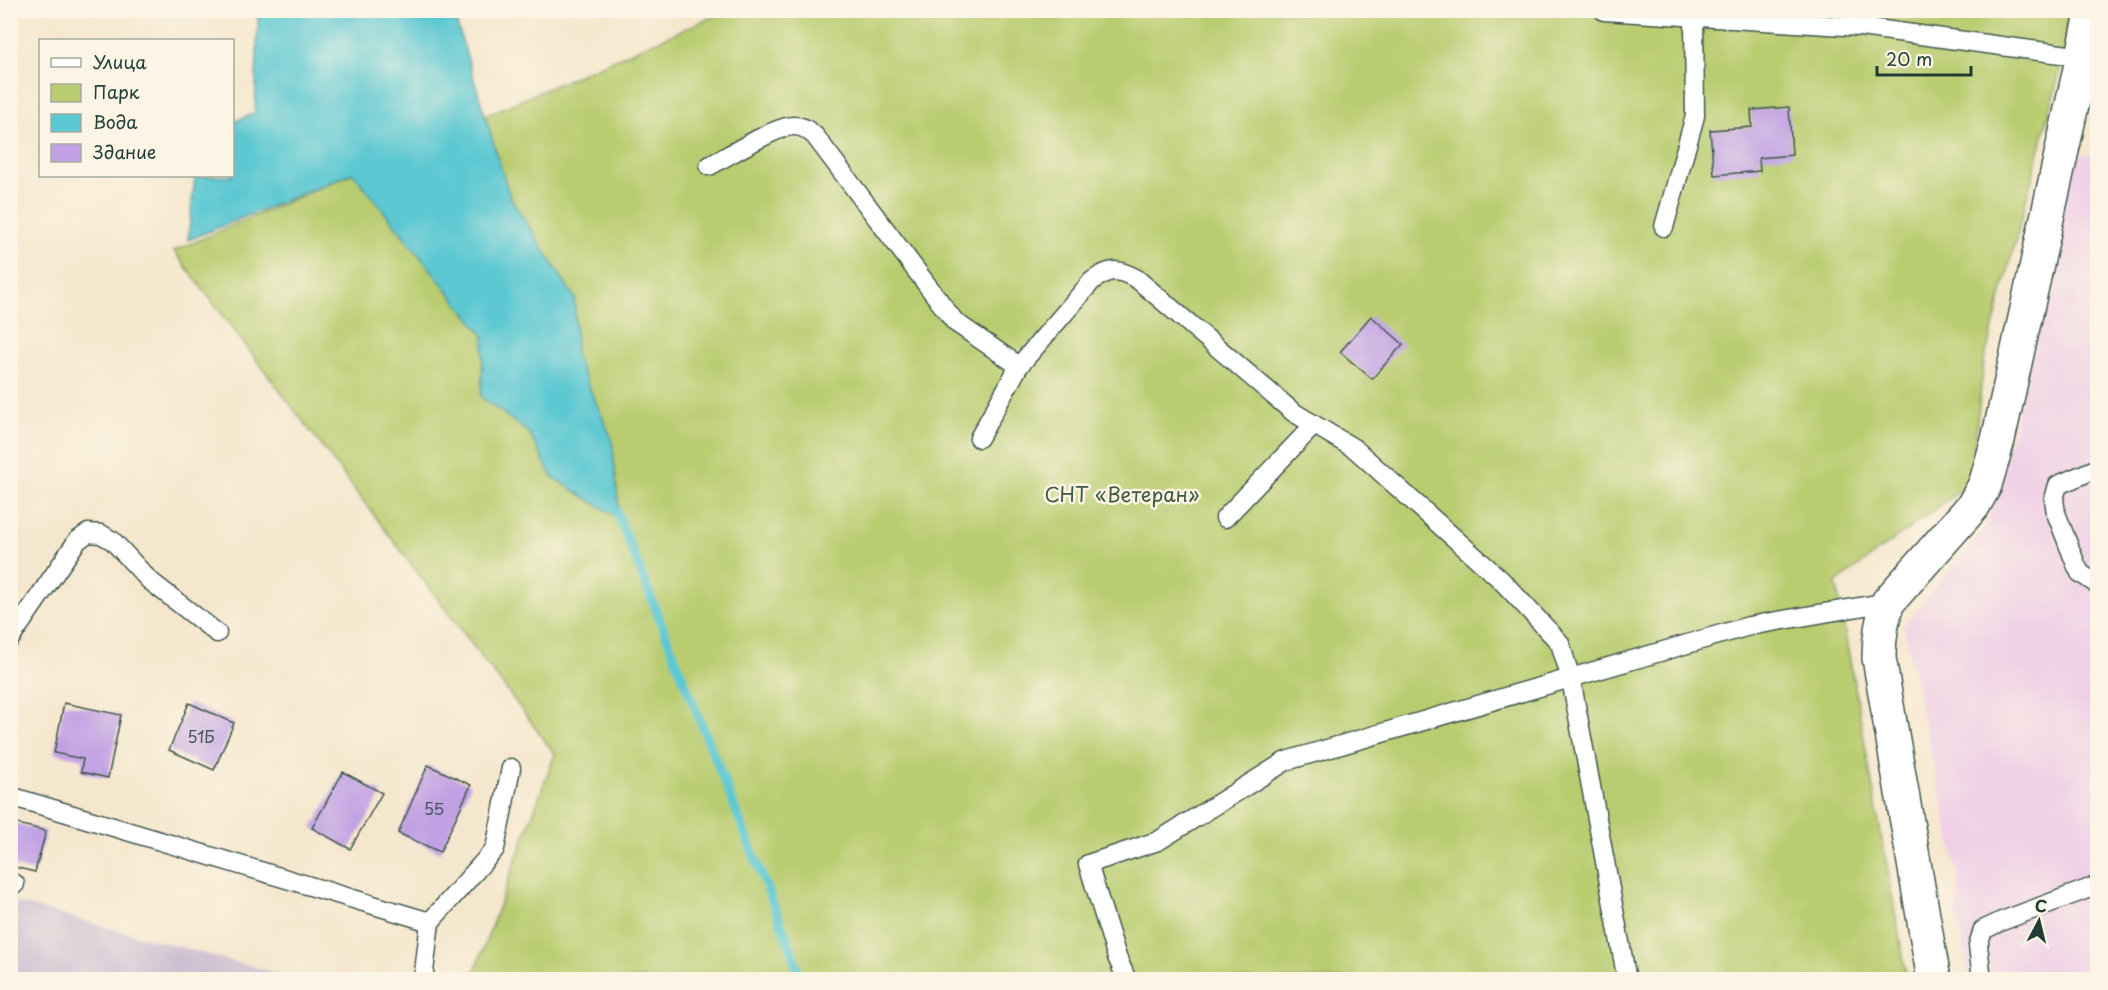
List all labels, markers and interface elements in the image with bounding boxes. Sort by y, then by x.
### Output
legend [39,39,234,177]
scale bar [1877,39,1972,77]
text: 20 m [1886,45,1932,72]
text: Улица [93,48,147,75]
text: Парк [93,78,140,105]
text: Вода [93,108,138,135]
text: Здание [93,138,156,165]
park label: СНТ «Ветеран» [1045,479,1199,509]
house number: 51Б [187,724,215,748]
house number: 55 [424,796,444,820]
north arrow [2009,891,2069,951]
text: С [2034,892,2048,918]

